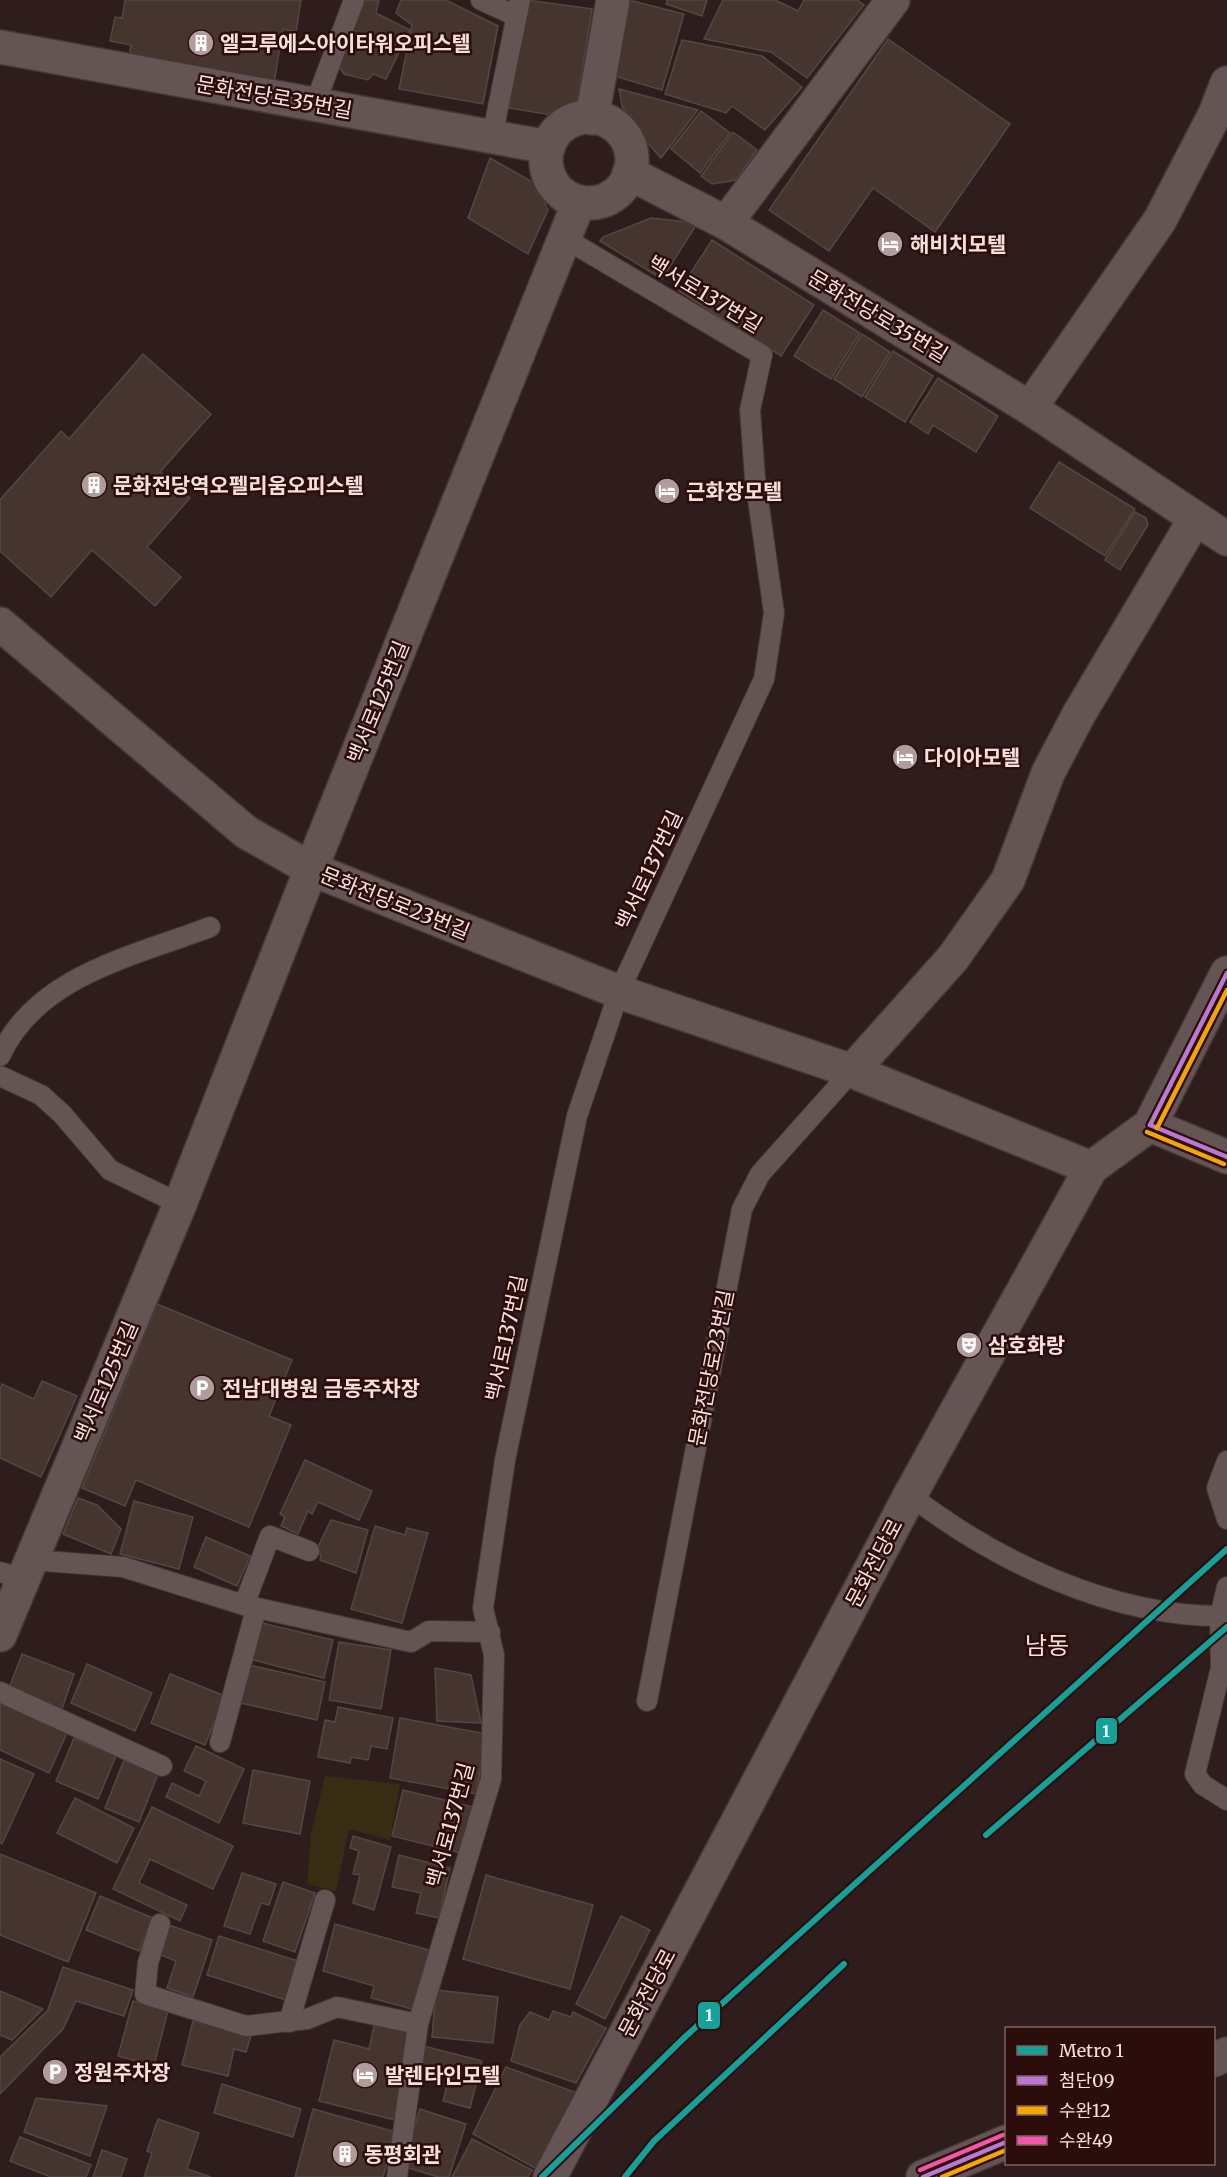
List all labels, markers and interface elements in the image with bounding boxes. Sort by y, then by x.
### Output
building icon: 엘크루에스아이타워오피스텔 [186,28,216,58]
place label: 엘크루에스아이타워오피스텔 [220,30,471,57]
street label: 문화전당로35번길 [194,70,354,124]
hotel icon: 해비치모텔 [875,229,905,259]
place label: 해비치모텔 [910,231,1007,258]
street label: 백서로137번길 [643,249,767,339]
street label: 문화전당로35번길 [803,264,953,368]
building icon: 문화전당역오펠리움오피스텔 [79,470,109,500]
place label: 문화전당역오펠리움오피스텔 [113,472,364,499]
hotel icon: 근화장모텔 [652,476,682,506]
place label: 근화장모텔 [686,478,783,505]
street label: 백서로125번길 [341,637,415,767]
hotel icon: 다이아모텔 [890,742,920,772]
place label: 다이아모텔 [924,744,1021,771]
street label: 백서로137번길 [610,806,688,934]
street label: 문화전당로23번길 [316,861,474,945]
street label: 백서로137번길 [479,1272,533,1404]
street label: 문화전당로23번길 [683,1287,739,1449]
street label: 백서로125번길 [68,1317,144,1447]
theatre icon: 삼호화랑 [954,1330,984,1360]
place label: 삼호화랑 [988,1332,1065,1359]
parking icon: 전남대병원 금동주차장 [187,1373,217,1403]
place label: 전남대병원 금동주차장 [222,1375,420,1402]
street label: 문화전당로 [839,1514,909,1612]
district label: 남동 [1025,1630,1069,1661]
line badge: 1 [1095,1717,1118,1745]
text: 1 [1102,1721,1110,1741]
street label: 백서로137번길 [420,1759,480,1891]
street label: 문화전당로 [612,1944,682,2042]
line badge: 1 [697,2001,721,2030]
text: 1 [705,2005,713,2025]
legend [1005,2027,1215,2165]
text: Metro 1 [1059,2039,1124,2062]
parking icon: 정원주차장 [40,2057,70,2087]
place label: 정원주차장 [74,2059,171,2086]
hotel icon: 발렌타인모텔 [350,2060,380,2090]
place label: 발렌타인모텔 [385,2062,501,2089]
text: 첨단09 [1059,2069,1115,2092]
text: 수완12 [1059,2099,1111,2122]
text: 수완49 [1059,2129,1113,2152]
building icon: 동평회관 [330,2139,360,2169]
place label: 동평회관 [364,2141,441,2168]

